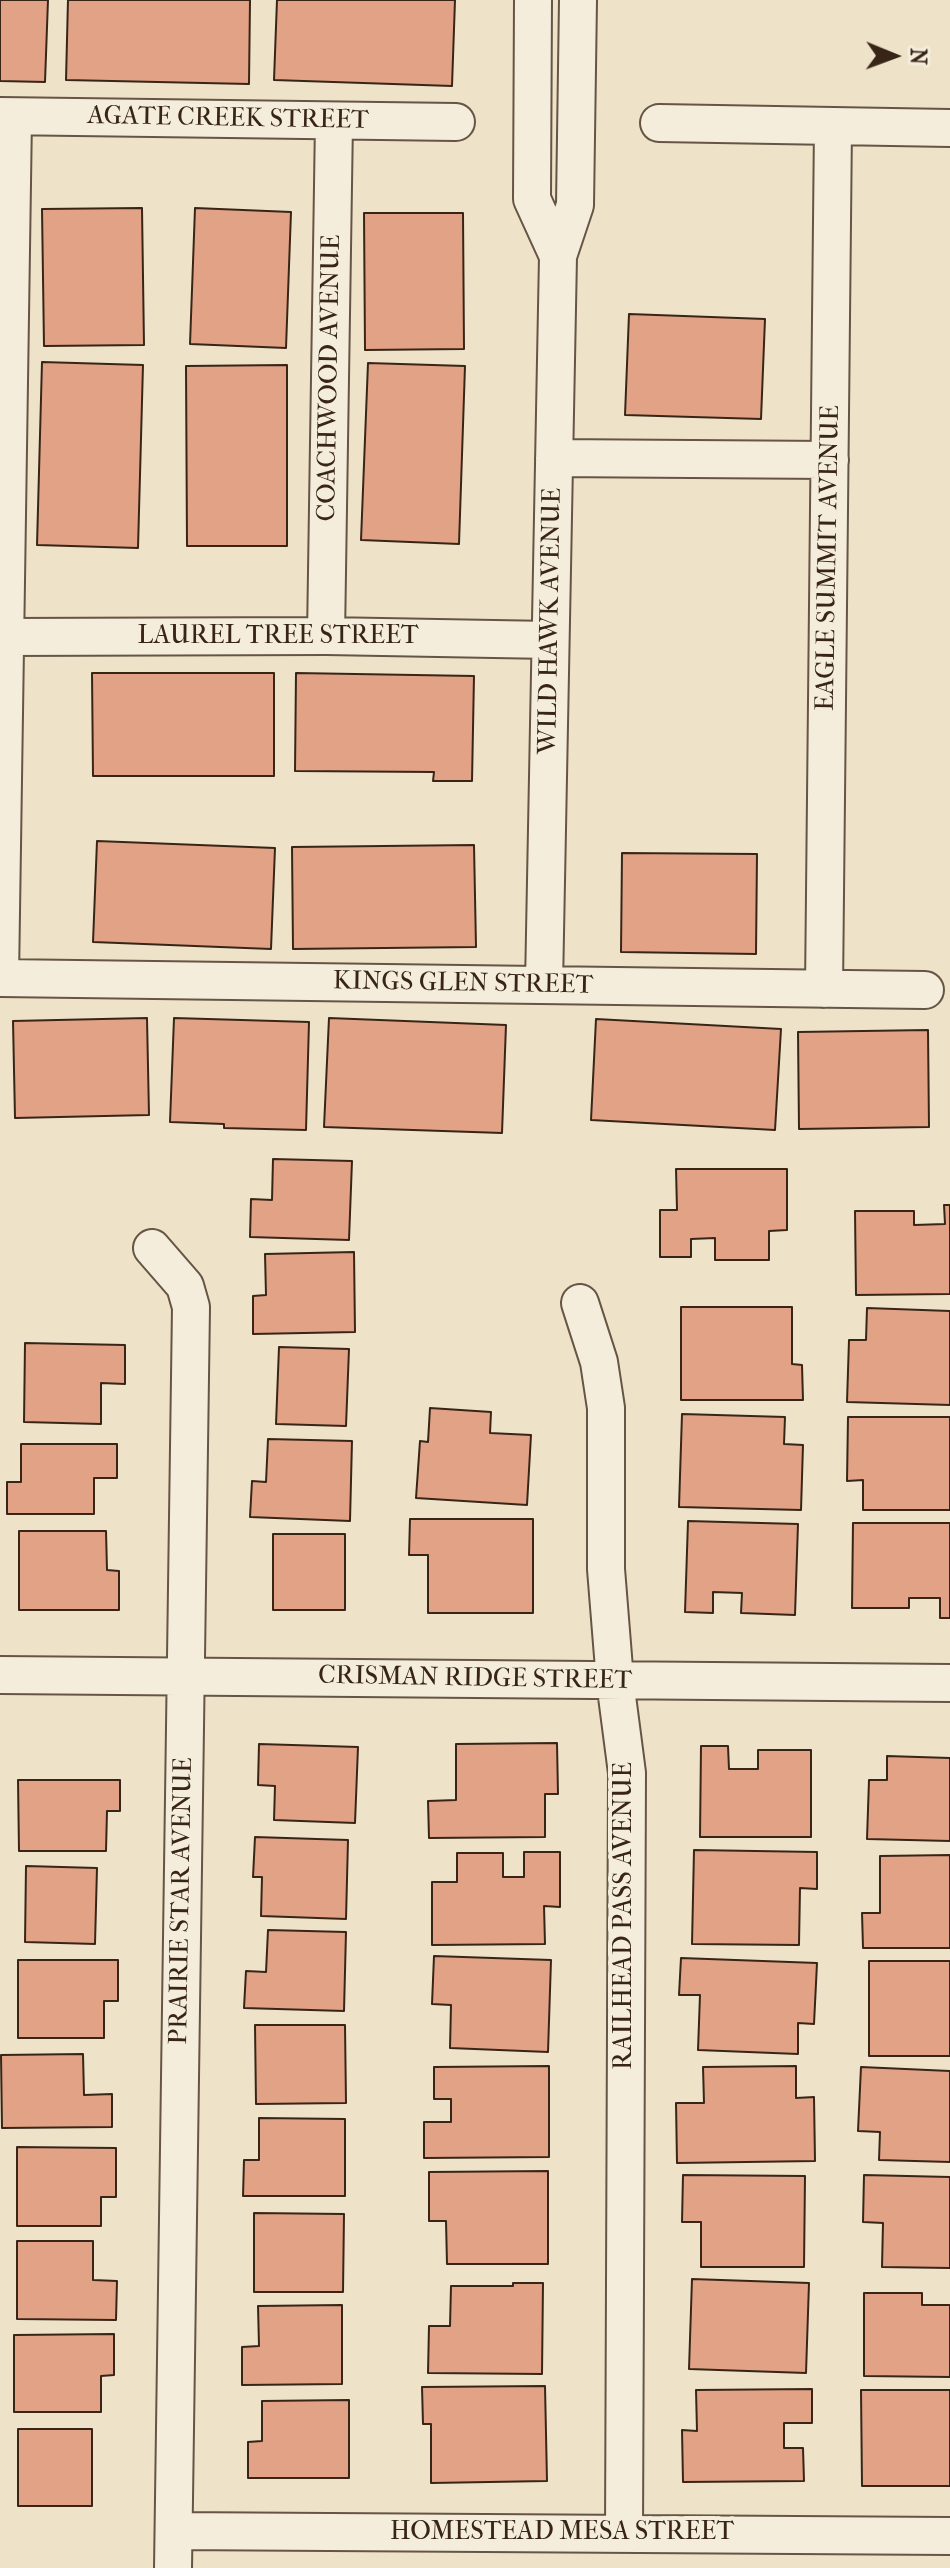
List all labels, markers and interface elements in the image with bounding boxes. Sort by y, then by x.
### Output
north arrow [854,16,934,96]
text: N [905,48,931,65]
street label: AGATE CREEK STREET [87,101,369,137]
street label: COACHWOOD AVENUE [312,234,348,522]
street label: EAGLE SUMMIT AVENUE [811,405,847,711]
street label: WILD HAWK AVENUE [533,488,569,754]
street label: LAUREL TREE STREET [137,621,419,653]
street label: KINGS GLEN STREET [333,966,593,1002]
street label: CRISMAN RIDGE STREET [318,1661,632,1697]
street label: PRAIRIE STAR AVENUE [164,1757,200,2045]
street label: RAILHEAD PASS AVENUE [609,1762,641,2070]
street label: HOMESTEAD MESA STREET [390,2517,734,2549]

